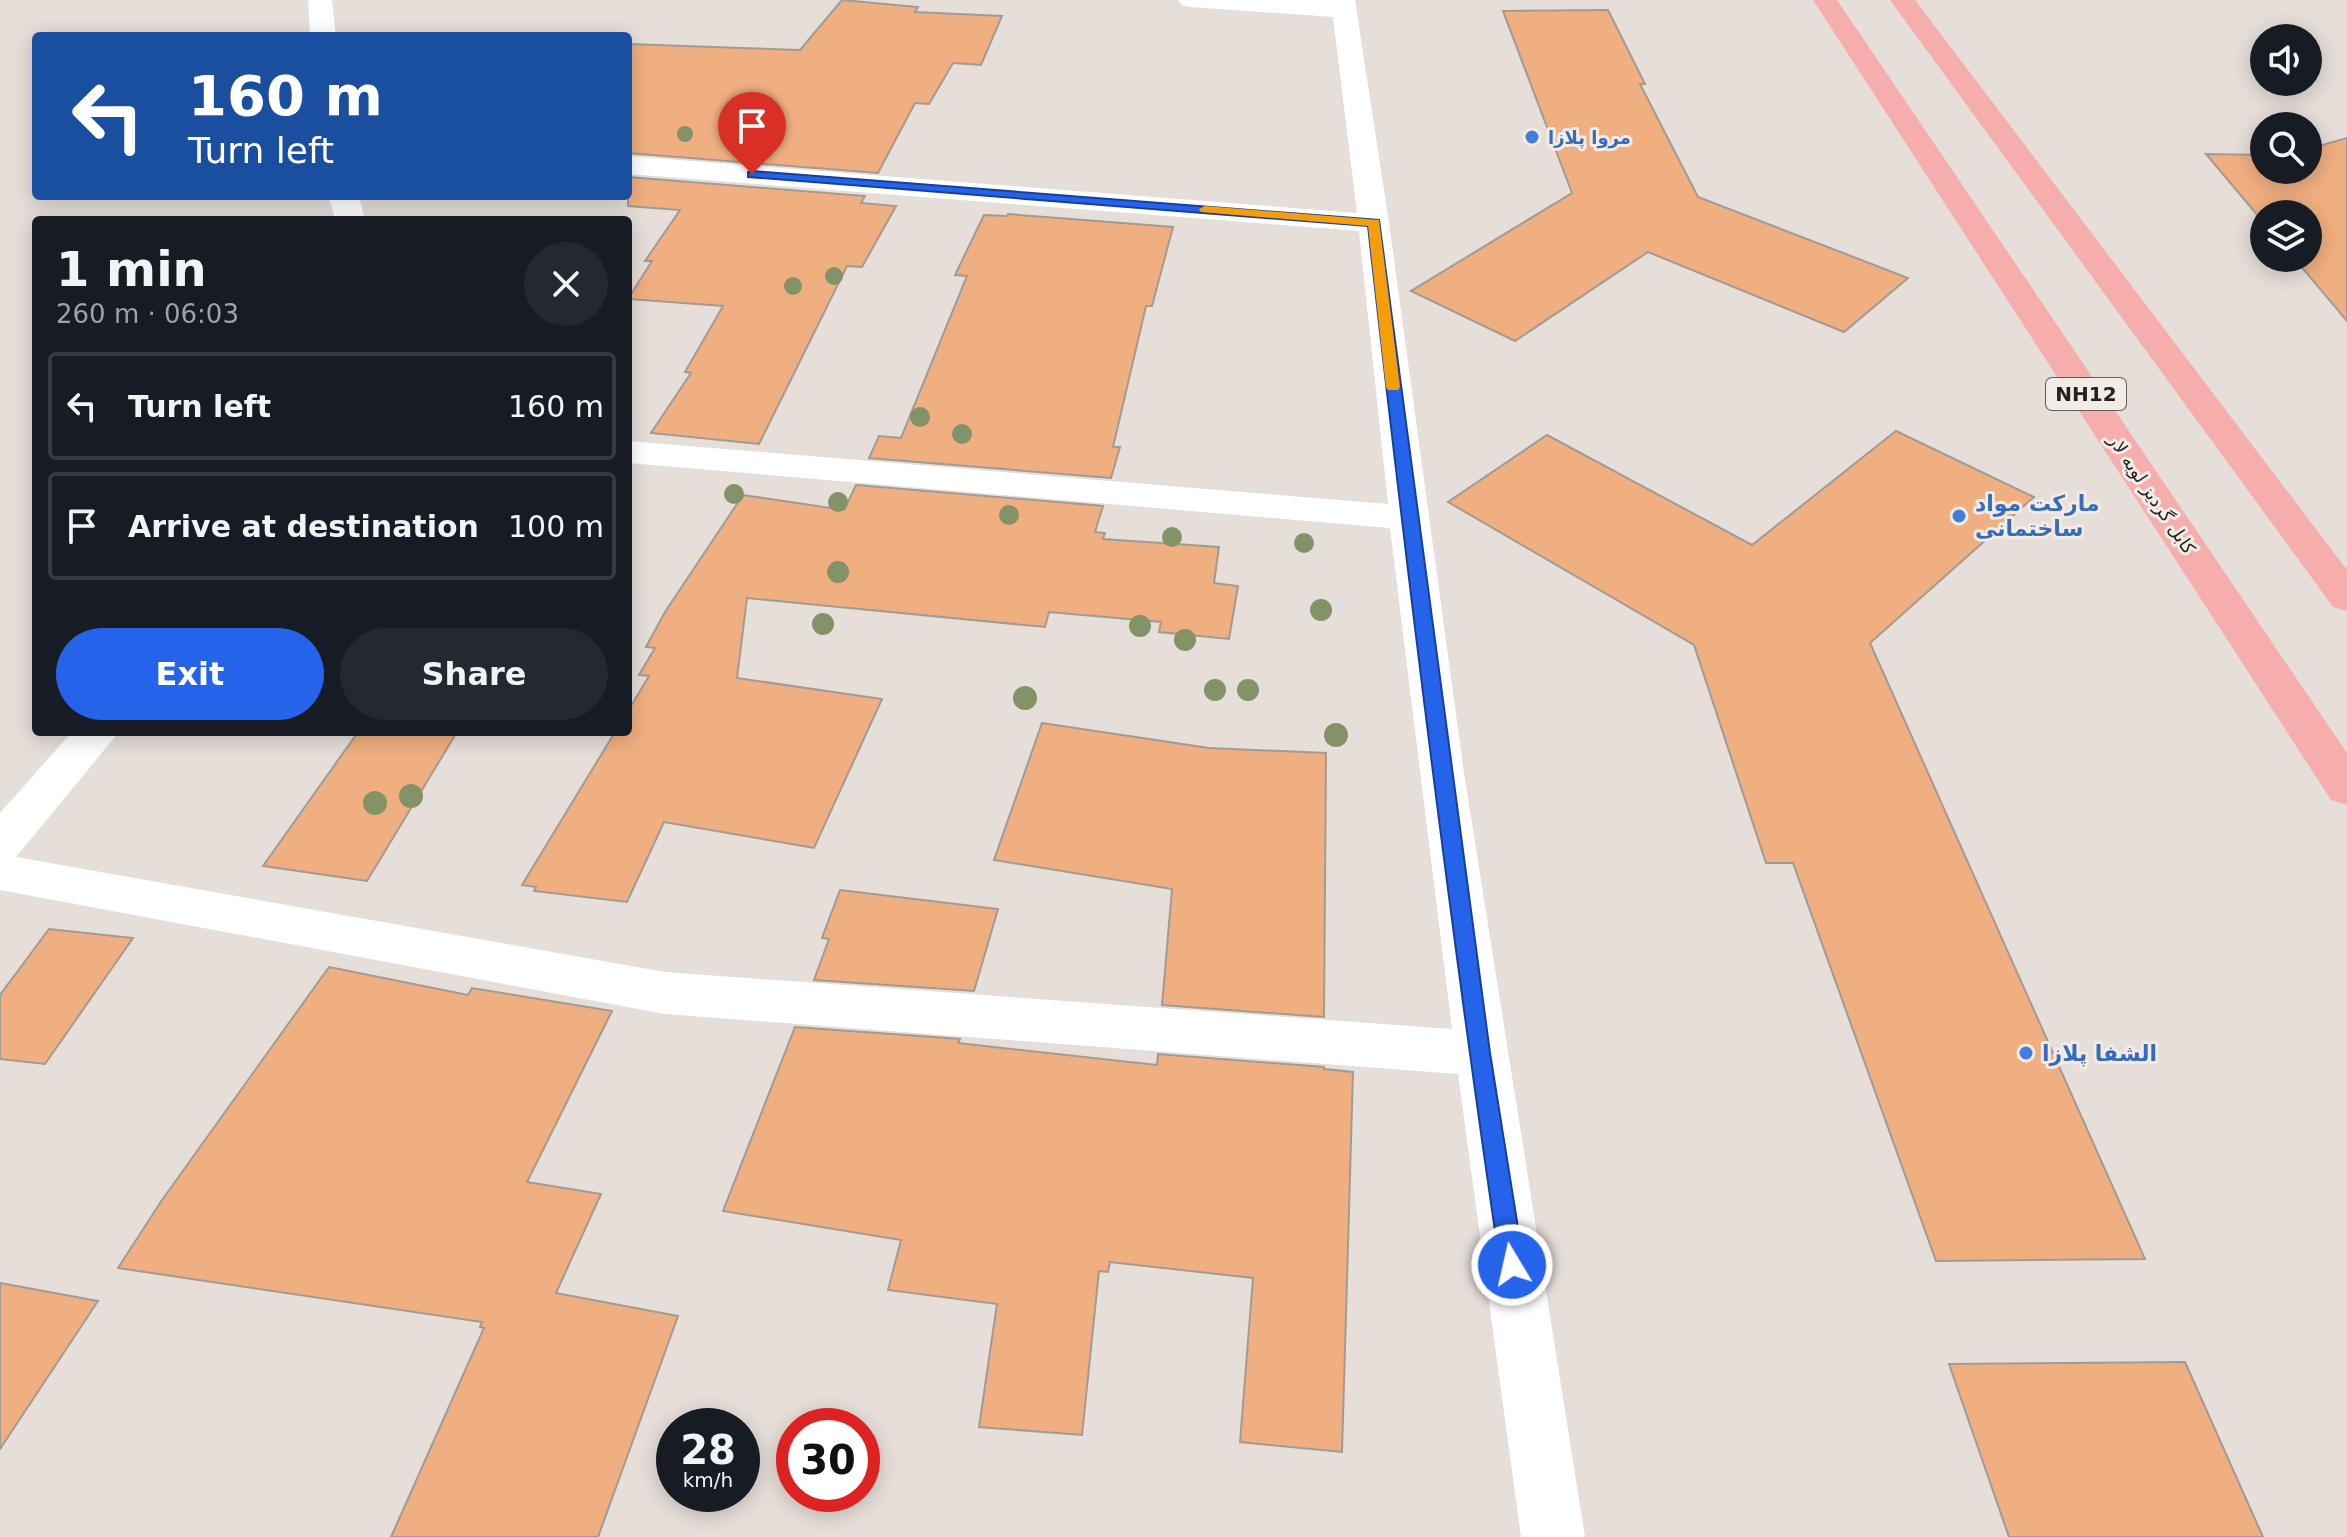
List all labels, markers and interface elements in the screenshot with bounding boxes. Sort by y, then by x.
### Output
map controls [2250,24,2322,272]
button: sound [2250,24,2322,96]
text: 160 m [188,63,383,128]
icon: left [56,64,160,168]
pin [718,92,786,174]
icon: arrive [730,104,774,148]
button: search [2250,112,2322,184]
place label: مروا پلازا [1548,127,1631,149]
marker: مروا پلازا [1523,128,1541,146]
text: Turn left [188,130,334,171]
button: layers [2250,200,2322,272]
text: 1 min [56,241,207,297]
button: close [524,242,608,326]
text: 260 m · 06:03 [56,299,239,329]
road number: NH12 [2046,378,2126,410]
icon: left [60,384,104,428]
text: Turn left [128,389,271,424]
text: 160 m [508,389,604,424]
street label: کابل گردیز لویه لار [2103,429,2200,559]
place label: مارکت مواد ساختمانی [1975,491,2100,541]
icon: arrive [60,504,104,548]
marker: مارکت مواد ساختمانی [1950,507,1968,525]
text: Arrive at destination [128,509,479,544]
text: 100 m [508,509,604,544]
button: Exit [56,628,324,720]
button: Share [340,628,608,720]
place label: الشفا پلازا [2042,1041,2157,1067]
marker: الشفا پلازا [2017,1044,2035,1062]
position arrow [1470,1223,1554,1307]
speed limit sign: 30 [776,1408,880,1512]
text: 28 [680,1427,736,1473]
text: km/h [683,1468,733,1492]

